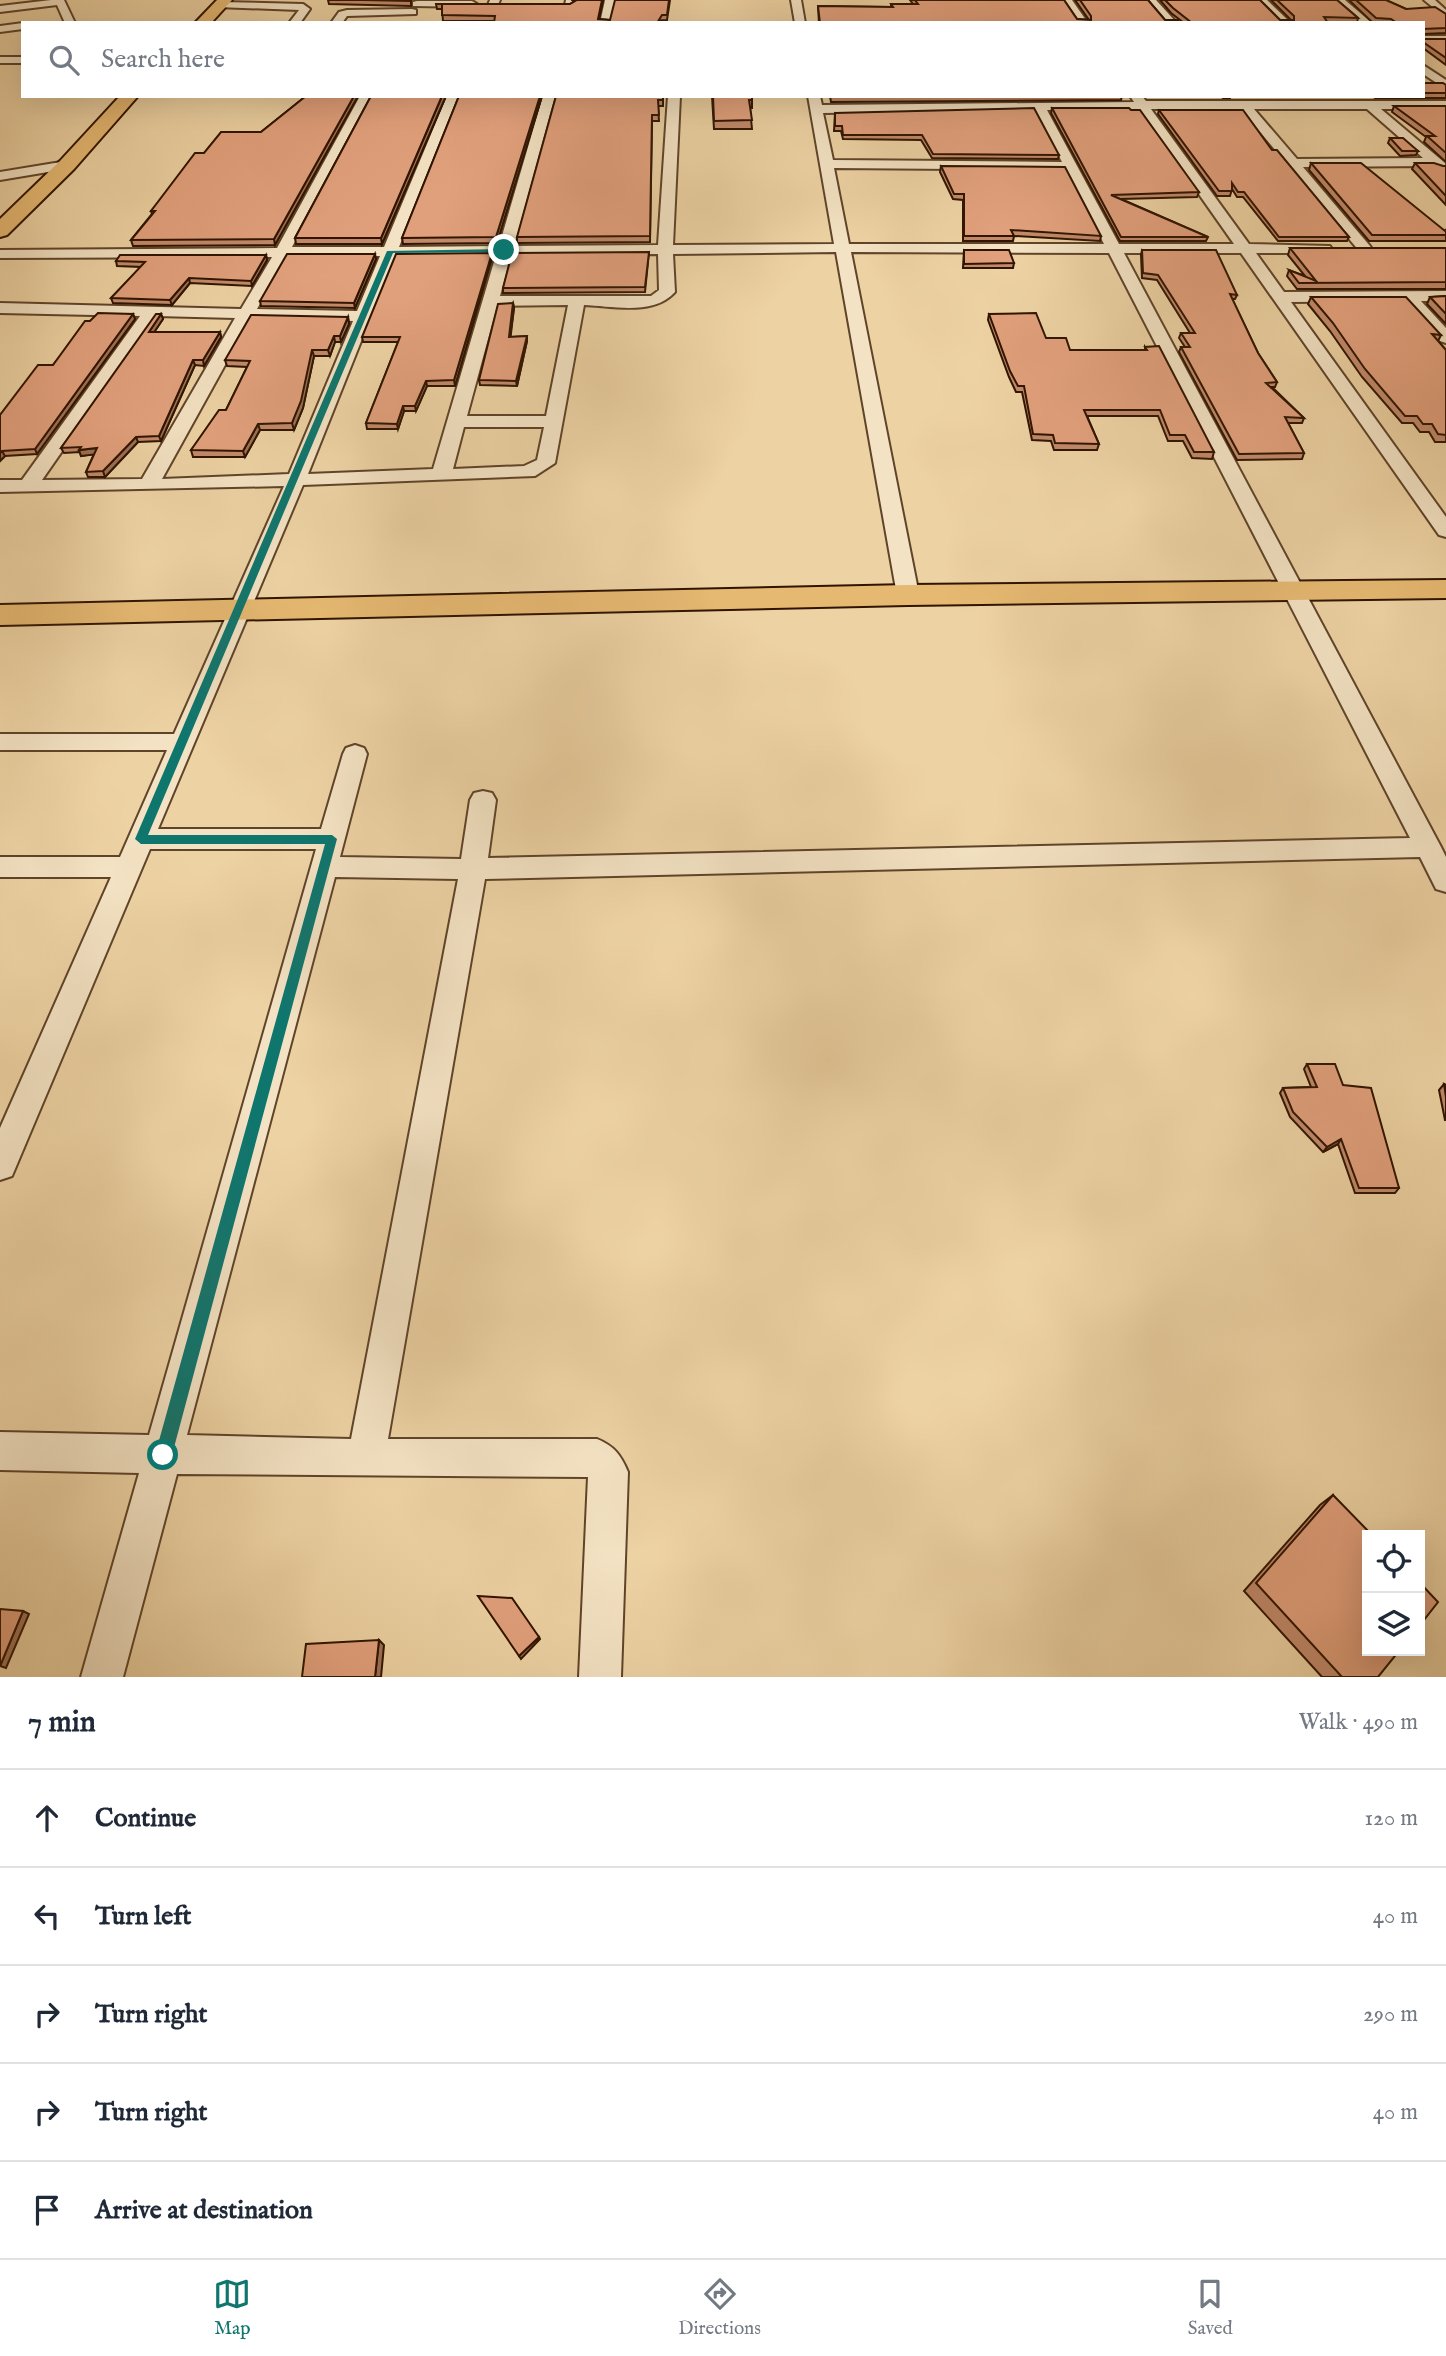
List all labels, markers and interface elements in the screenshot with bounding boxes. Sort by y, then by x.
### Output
search box [21,21,1425,98]
icon: search [45,41,83,79]
text: Search here [101,43,225,76]
route end [488,234,519,265]
route start [147,1439,178,1470]
map controls [1362,1530,1425,1656]
button: locate [1362,1530,1425,1593]
button: layers [1362,1593,1425,1656]
text: 7 min [28,1704,96,1742]
text: Walk · 490 m [1298,1708,1418,1737]
icon: ahead [28,1799,66,1837]
text: Continue [95,1802,196,1835]
text: 120 m [1365,1804,1418,1833]
icon: left [28,1897,66,1935]
text: Turn left [95,1900,192,1933]
text: 40 m [1373,1902,1418,1931]
icon: right [28,1995,66,2033]
text: Turn right [95,1998,208,2031]
text: 290 m [1363,2000,1418,2029]
icon: right [28,2093,66,2131]
text: Turn right [95,2096,208,2129]
text: 40 m [1373,2098,1418,2127]
icon: arrive [28,2191,66,2229]
text: Arrive at destination [95,2194,313,2227]
tab: Map [213,2275,251,2341]
tab: Directions [678,2275,761,2341]
tab: Saved [1188,2275,1233,2341]

